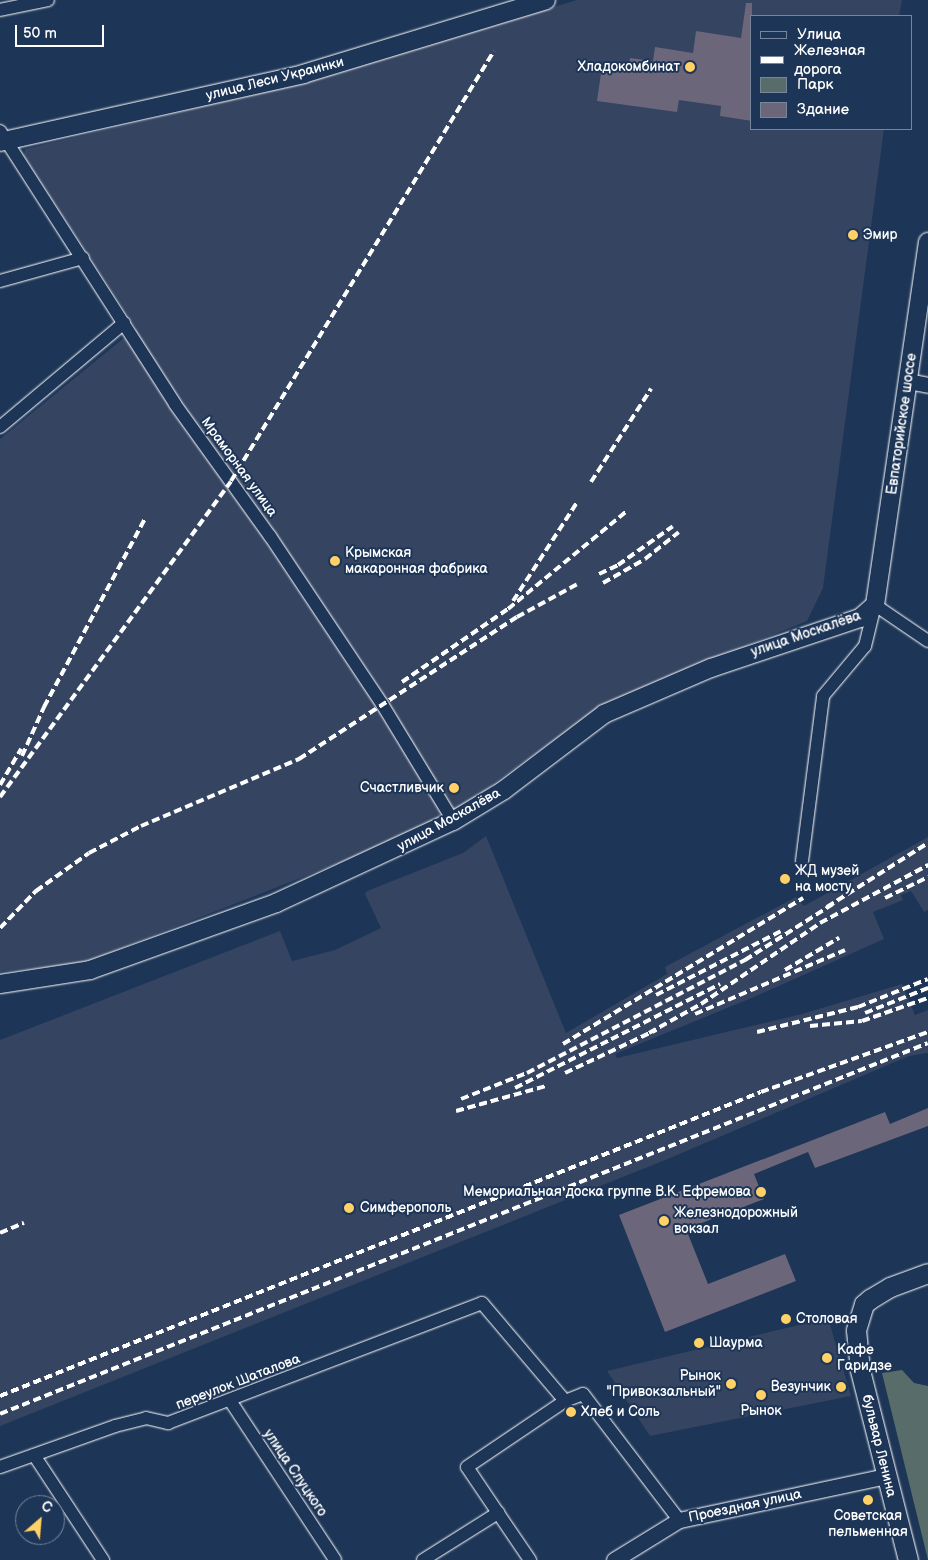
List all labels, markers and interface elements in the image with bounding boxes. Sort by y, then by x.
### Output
scale bar [18,15,106,47]
legend [750,15,913,130]
text: 50 m [23,24,57,43]
text: Улица [797,25,841,44]
text: Железная дорога [794,41,865,79]
street label: улица Леси Украинки [204,54,346,104]
place label: Хладокомбинат [578,59,680,75]
marker: Хладокомбинат [684,61,696,73]
text: Парк [797,75,834,94]
text: Здание [797,100,849,119]
place label: Эмир [863,227,897,243]
marker: Эмир [847,229,859,241]
street label: Евпаторийское шоссе [884,352,920,496]
street label: Мраморная улица [197,414,281,520]
place label: Крымская макаронная фабрика [345,545,488,578]
marker: Крымская макаронная фабрика [329,555,341,567]
street label: улица Москалёва [749,607,863,661]
place label: Счастливчик [360,780,444,796]
marker: Счастливчик [448,782,460,794]
street label: улица Москалёва [395,785,503,855]
place label: ЖД музей на мосту [795,863,859,896]
marker: ЖД музей на мосту [779,873,791,885]
place label: Мемориальная доска группе В.К. Ефремова [463,1184,751,1200]
marker: Мемориальная доска группе В.К. Ефремова [755,1186,767,1198]
place label: Симферополь [360,1200,451,1216]
marker: Симферополь [342,1201,356,1215]
place label: Железнодорожный вокзал [674,1205,798,1238]
marker: Железнодорожный вокзал [658,1215,670,1227]
place label: Столовая [796,1311,858,1327]
marker: Столовая [780,1313,792,1325]
place label: Шаурма [709,1335,763,1351]
marker: Шаурма [693,1337,705,1349]
place label: Кафе Гаридзе [837,1342,892,1374]
street label: переулок Шаталова [174,1351,302,1413]
marker: Кафе Гаридзе [821,1352,833,1364]
place label: Рынок "Привокзальный" [606,1368,721,1400]
marker: Рынок "Привокзальный" [725,1378,737,1390]
place label: Везунчик [771,1379,831,1395]
marker: Везунчик [835,1381,847,1393]
marker: Рынок [755,1389,767,1401]
street label: бульвар Ленина [858,1393,900,1499]
place label: Рынок [740,1403,782,1419]
place label: Хлеб и Соль [581,1404,660,1420]
marker: Хлеб и Соль [565,1406,577,1418]
street label: улица Слуцкого [260,1426,330,1520]
street label: Проездная улица [687,1486,803,1526]
marker: Советская пельменная [862,1494,874,1506]
north arrow [15,1495,65,1545]
text: С [38,1497,55,1517]
place label: Советская пельменная [828,1508,908,1540]

